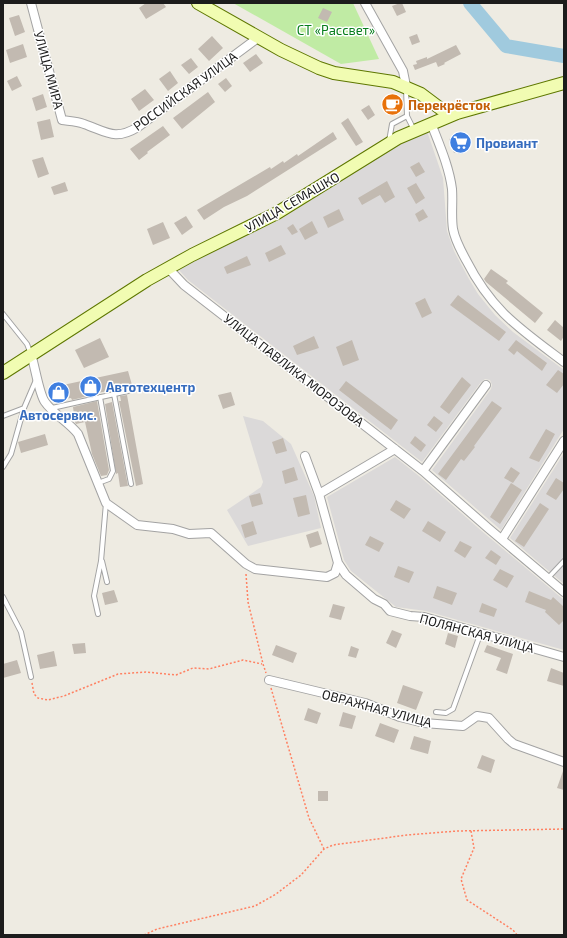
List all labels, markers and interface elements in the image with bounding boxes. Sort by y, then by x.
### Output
park label: СТ «Рассвет» [297,22,375,38]
street label: УЛИЦА МИРА [31,29,67,111]
street label: РОССИЙСКАЯ УЛИЦА [130,48,240,134]
cafe icon: Перекрёсток [380,92,406,118]
place label: Перекрёсток [408,97,491,113]
supermarket icon: Провиант [447,130,473,156]
place label: Провиант [476,135,538,151]
street label: УЛИЦА СЕМАШКО [242,168,342,236]
street label: УЛИЦА ПАВЛИКА МОРОЗОВА [221,310,367,430]
shop icon: Автотехцентр [77,374,103,400]
place label: Автотехцентр [106,379,195,395]
shop icon: Автосервис. [45,380,71,406]
place label: Автосервис. [19,407,97,423]
street label: ПОЛЯНСКАЯ УЛИЦА [418,610,536,656]
street label: ОВРАЖНАЯ УЛИЦА [320,686,434,730]

